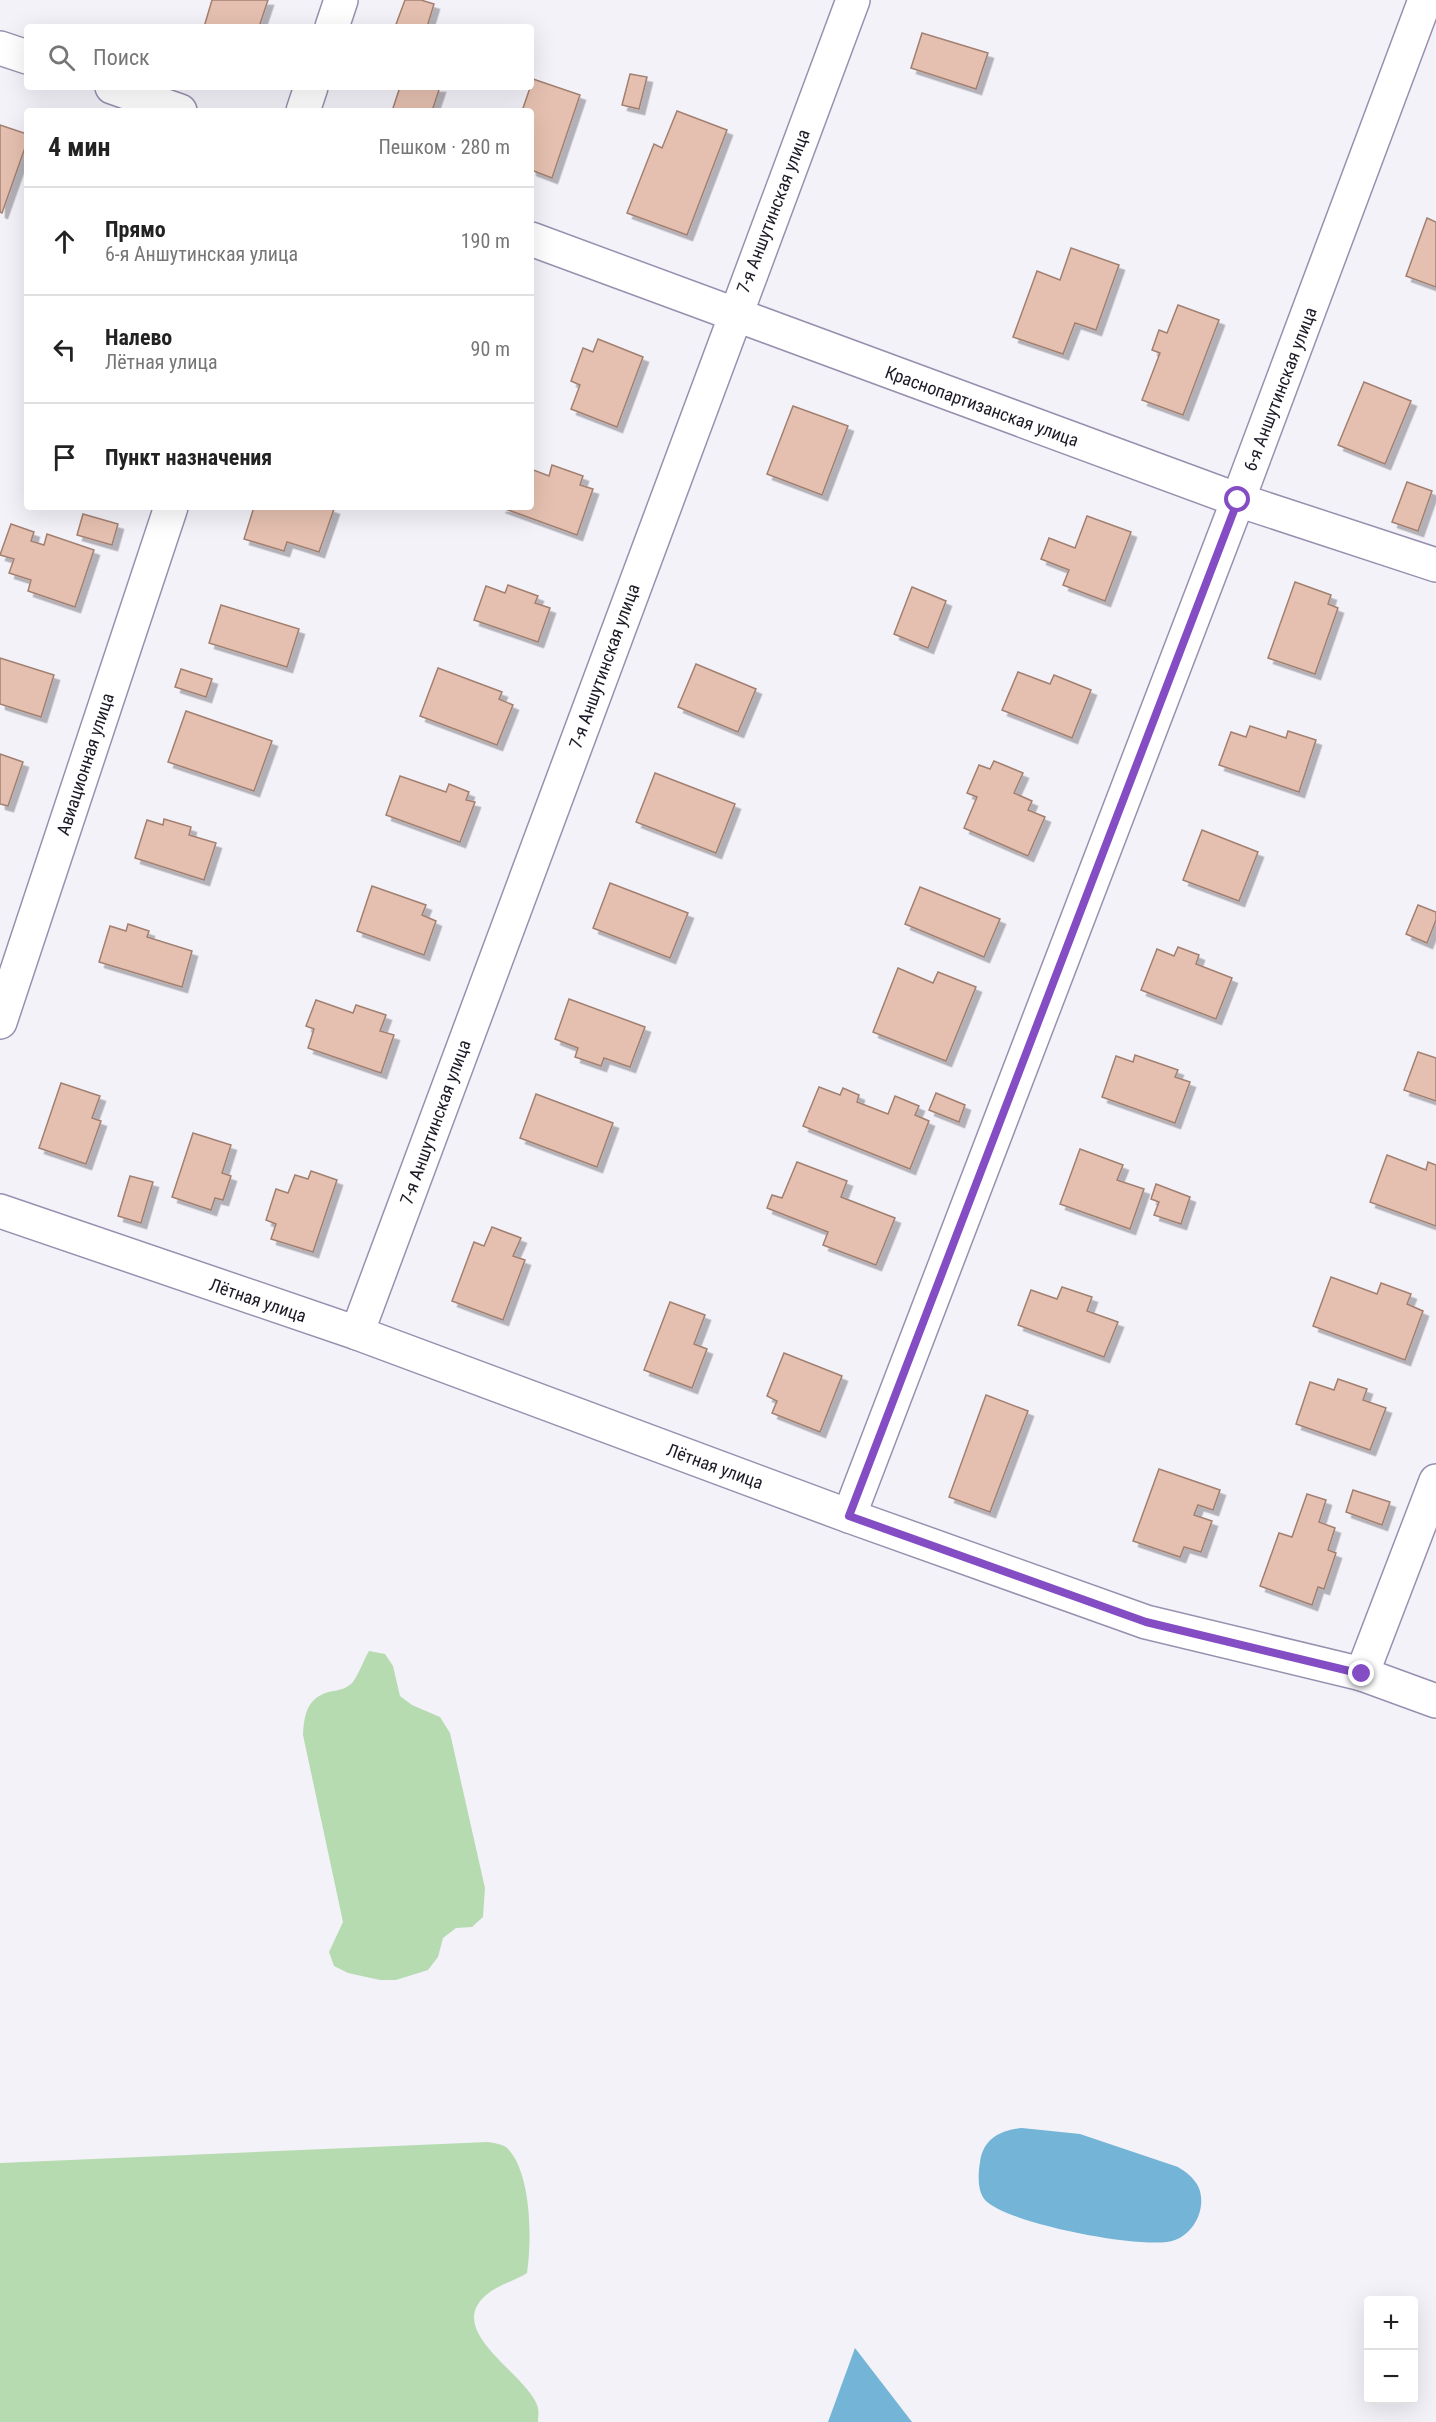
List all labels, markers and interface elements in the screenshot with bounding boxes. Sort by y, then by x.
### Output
search box [24,24,534,90]
icon: search [45,41,78,74]
text: Поиск [93,45,150,70]
street label: 7-я Аншутинская улица [732,126,814,296]
text: 4 мин [48,132,110,162]
text: Пешком · 280 m [378,135,510,159]
text: Прямо [105,217,166,242]
icon: ahead [48,225,81,258]
text: 190 m [461,229,510,253]
text: 6-я Аншутинская улица [105,242,298,266]
street label: 6-я Аншутинская улица [1239,304,1321,474]
text: Налево [105,325,172,350]
icon: left [48,333,81,366]
text: 90 m [471,337,510,361]
text: Лётная улица [105,350,217,374]
street label: Краснопартизанская улица [882,361,1082,451]
icon: arrive [48,441,81,474]
text: Пункт назначения [105,445,272,470]
route start [1224,486,1250,512]
street label: 7-я Аншутинская улица [564,581,644,751]
street label: Авиационная улица [52,690,118,838]
street label: 7-я Аншутинская улица [395,1037,475,1207]
street label: Лётная улица [207,1274,309,1326]
street label: Лётная улица [664,1439,766,1493]
route end [1348,1660,1374,1686]
map controls [1364,2296,1418,2404]
button: + [1364,2296,1418,2350]
button: − [1364,2350,1418,2404]

